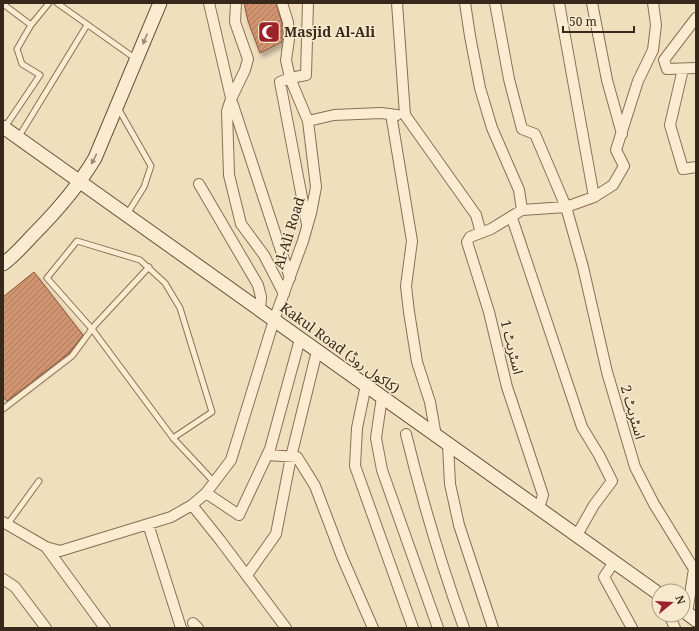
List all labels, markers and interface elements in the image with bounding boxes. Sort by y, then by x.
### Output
scale bar [563,8,634,34]
text: 50 m [569,13,597,30]
mosque icon: Masjid Al-Ali [256,19,282,45]
place label: Masjid Al-Ali [284,22,375,41]
one-way arrow [142,33,148,44]
one-way arrow [91,153,97,164]
street label: Al-Ali Road [269,194,309,271]
street label: Kakul Road (کاکول روڈ) [277,298,404,398]
street label: اسٹریٹ 1 [497,318,528,376]
street label: اسٹریٹ 2 [617,383,650,441]
north arrow [651,583,691,623]
text: N [673,593,690,607]

